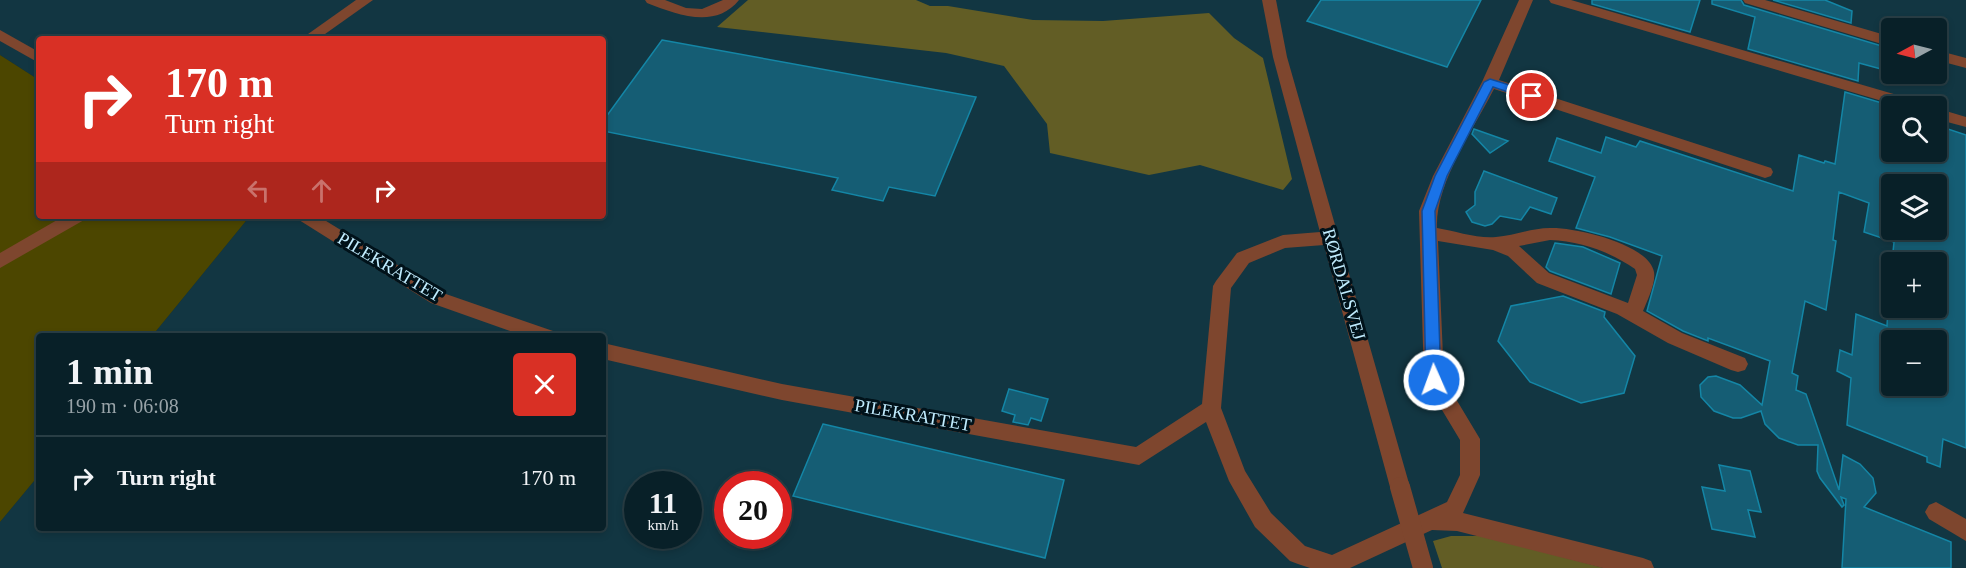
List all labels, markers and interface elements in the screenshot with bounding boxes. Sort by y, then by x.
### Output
north arrow [1881,18,1947,84]
map controls [1881,18,1947,396]
icon: right [66,60,144,138]
text: 170 m [165,60,274,106]
pin [1506,70,1557,121]
icon: arrive [1515,79,1548,112]
button: search [1881,96,1947,162]
text: Turn right [165,109,274,139]
icon: left [242,174,275,207]
icon: ahead [305,174,338,207]
icon: right [368,174,401,207]
button: layers [1881,174,1947,240]
street label: RØRDALSVEJ [1319,226,1369,342]
street label: PILEKRATTET [334,228,446,306]
button: + [1881,252,1947,318]
button: − [1881,330,1947,396]
position arrow [1402,348,1466,412]
text: 1 min [66,352,153,392]
button: close [513,353,576,416]
text: 190 m · 06:08 [66,395,179,417]
street label: PILEKRATTET [853,395,973,435]
icon: right [66,462,99,495]
text: Turn right [117,465,216,490]
text: 170 m [520,465,576,490]
speed limit sign: 20 [714,471,792,549]
text: 11 [649,486,677,519]
text: km/h [648,517,678,533]

